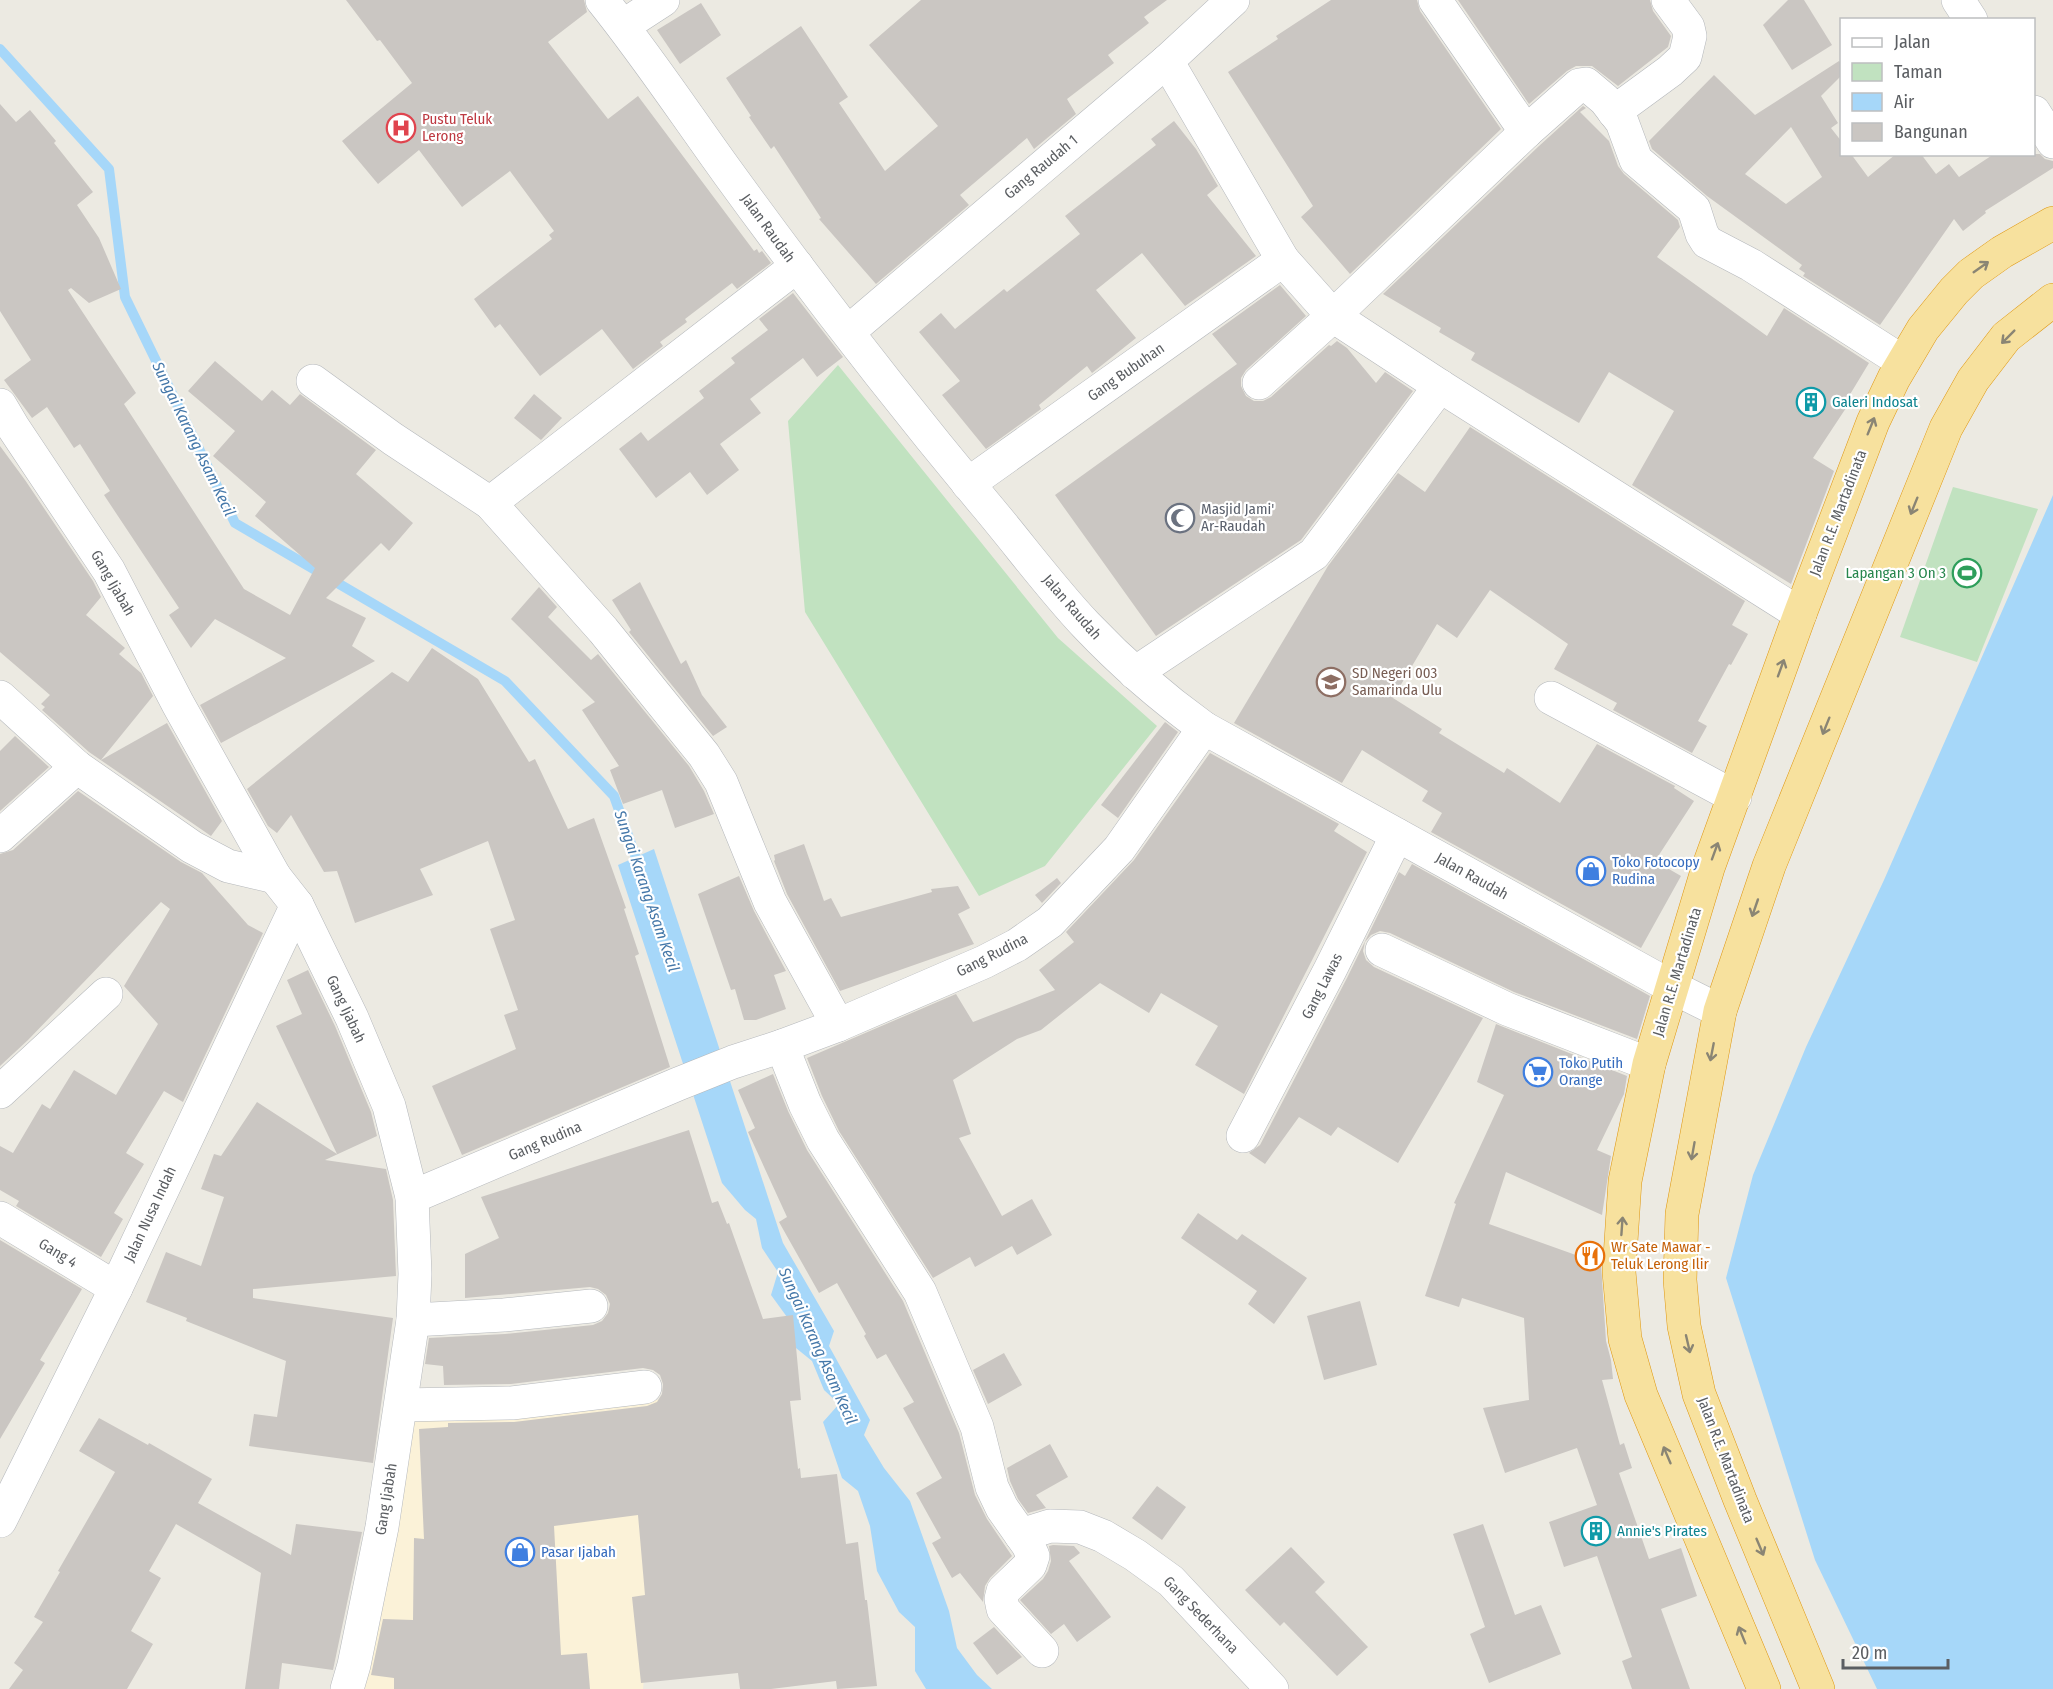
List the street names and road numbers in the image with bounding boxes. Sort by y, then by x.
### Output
street label: Gang Raudah 1 [1001,131,1081,203]
street label: Jalan Raudah [737,190,799,266]
street label: Gang Bubuhan [1084,339,1168,405]
street label: Jalan R.E. Martadinata [1806,447,1870,579]
street label: Gang Ijabah [87,547,139,619]
street label: Jalan Raudah [1039,571,1105,643]
street label: Jalan Raudah [1432,849,1512,903]
street label: Jalan R.E. Martadinata [1649,905,1705,1039]
street label: Gang Rudina [953,929,1031,981]
street label: Gang Lawas [1298,950,1346,1022]
street label: Gang Ijabah [323,972,369,1046]
street label: Gang Rudina [506,1118,584,1164]
street label: Jalan Nusa Indah [120,1163,180,1265]
street label: Gang 4 [35,1235,81,1271]
street label: Jalan R.E. Martadinata [1694,1394,1758,1526]
street label: Gang Ijabah [371,1462,401,1536]
street label: Gang Sederhana [1160,1573,1242,1657]

